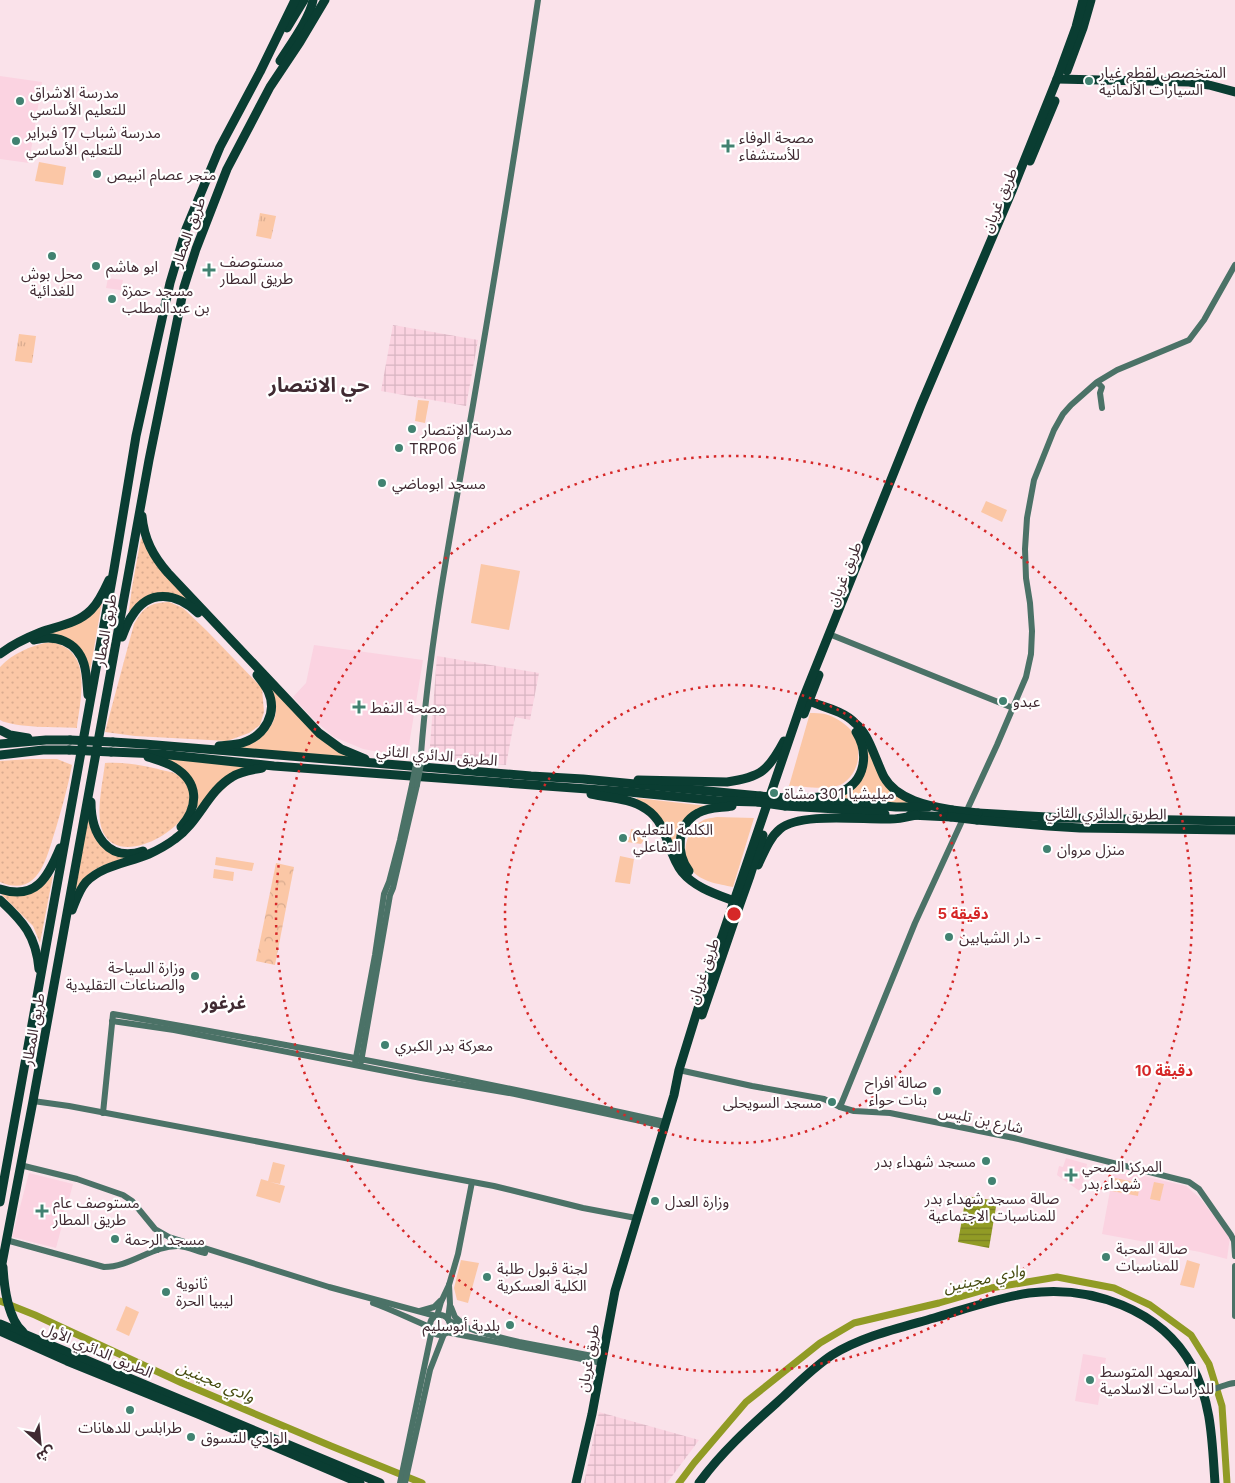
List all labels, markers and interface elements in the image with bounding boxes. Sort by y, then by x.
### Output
place label: المتخصص لقطع غيار السيارات الألمانية [1098,63,1226,99]
marker: المتخصص لقطع غيار السيارات الألمانية [1083,75,1095,87]
place label: مدرسة الاشراق للتعليم الأساسي [30,83,126,121]
marker: مدرسة الاشراق للتعليم الأساسي [14,95,26,107]
place label: مدرسة شباب 17 فبراير للتعليم الأساسي [25,123,161,161]
place label: مصحة الوفاء للأستشفاء [739,128,814,164]
marker: مدرسة شباب 17 فبراير للتعليم الأساسي [10,135,22,147]
marker: مصحة الوفاء للأستشفاء [721,139,735,153]
place label: متجر عصام انبيص [107,165,216,186]
street label: طريق غريان [977,165,1022,236]
marker: متجر عصام انبيص [91,168,103,180]
street label: طريق المطار [166,194,210,271]
marker: محل بوش للغدائية [46,250,58,262]
place label: مستوصف طريق المطار [219,252,293,289]
place label: ابو هاشم [106,257,158,278]
marker: ابو هاشم [90,260,102,272]
marker: مستوصف طريق المطار [202,263,216,277]
place label: محل بوش للغدائية [21,264,83,300]
place label: مسجد حمزة بن عبدالمطلب [122,281,210,317]
marker: مسجد حمزة بن عبدالمطلب [106,293,118,305]
district label: حي الانتصار [268,373,370,402]
place label: مدرسة الإنتصار [421,420,512,440]
marker: مدرسة الإنتصار [406,423,418,435]
place label: TRP06 [409,439,457,458]
marker: TRP06 [393,442,405,454]
place label: مسجد ابوماضي [392,474,486,495]
marker: مسجد ابوماضي [376,477,388,489]
street label: طريق غريان [822,539,867,610]
street label: طريق المطار [89,592,122,669]
place label: عبدو [1013,692,1041,711]
marker: عبدو [997,695,1009,707]
place label: مصحة النفط [370,698,446,717]
marker: مصحة النفط [352,700,366,714]
street label: الطريق الدائري الثاني [375,740,498,772]
place label: ميليشيا 301 مشاة [784,784,895,803]
marker: ميليشيا 301 مشاة [768,787,780,799]
street label: الطريق الدائري الثاني [1045,802,1167,826]
place label: الكلمة للتعليم التفاعلي [633,820,713,858]
marker: الكلمة للتعليم التفاعلي [617,832,629,844]
place label: منزل مروان [1057,840,1125,859]
marker: منزل مروان [1041,843,1053,855]
text: 5 دقيقة [938,904,989,923]
centre of rings [725,905,743,923]
place label: دار الشيابين - [959,928,1041,947]
marker: دار الشيابين - [943,931,955,943]
street label: طريق غريان [683,935,724,1007]
place label: وزارة السياحة والصناعات التقليدية [66,958,185,994]
marker: وزارة السياحة والصناعات التقليدية [189,970,201,982]
street label: طريق المطار [17,991,50,1068]
district label: غرغور [201,992,246,1014]
place label: معركة بدر الكبري [395,1036,493,1057]
marker: معركة بدر الكبري [379,1039,391,1051]
text: 10 دقيقة [1135,1061,1193,1080]
place label: صالة افراح بنات حواء [865,1073,927,1109]
marker: صالة افراح بنات حواء [931,1085,943,1097]
place label: مسجد السويحلى [723,1093,822,1112]
marker: مسجد السويحلى [826,1096,838,1108]
street label: شارع بن تليس [936,1101,1025,1140]
place label: مسجد شهداء بدر [874,1152,976,1171]
marker: مسجد شهداء بدر [980,1155,992,1167]
place label: المركز الصحي شهداء بدر [1081,1157,1162,1193]
marker: المركز الصحي شهداء بدر [1064,1168,1078,1182]
marker: صالة مسجد شهداء بدر للمناسبات الاجتماعية [986,1175,998,1187]
place label: صالة مسجد شهداء بدر للمناسبات الاجتماعية [924,1189,1059,1225]
place label: وزارة العدل [665,1192,729,1211]
place label: مستوصف عام طريق المطار [52,1193,140,1230]
marker: وزارة العدل [649,1195,661,1207]
marker: مستوصف عام طريق المطار [35,1204,49,1218]
place label: مسجد الرحمة [125,1230,205,1249]
marker: مسجد الرحمة [109,1233,121,1245]
place label: صالة المحبة للمناسبات [1116,1239,1187,1275]
marker: صالة المحبة للمناسبات [1100,1251,1112,1263]
place label: لجنة قبول طلبة الكلية العسكرية [497,1259,588,1295]
water label: وادي مجينين [941,1260,1027,1300]
marker: لجنة قبول طلبة الكلية العسكرية [481,1271,493,1283]
place label: ثانوية ليبيا الحرة [176,1274,233,1310]
marker: ثانوية ليبيا الحرة [160,1286,172,1298]
place label: بلدية أبوسليم [423,1316,500,1337]
street label: الطريق الدائري الأول [39,1318,156,1384]
marker: بلدية أبوسليم [504,1319,516,1331]
street label: طريق غريان [573,1323,604,1394]
water label: وادي مجينين [172,1356,258,1410]
place label: المعهد المتوسط للدراسات الاسلامية [1100,1362,1214,1398]
marker: المعهد المتوسط للدراسات الاسلامية [1084,1374,1096,1386]
marker: طرابلس للدهانات [124,1404,136,1416]
north arrow [15,1418,65,1468]
place label: طرابلس للدهانات [78,1418,182,1437]
place label: الوادي للتسوق [201,1428,287,1449]
marker: الوادي للتسوق [185,1431,197,1443]
text: ش [34,1443,59,1467]

